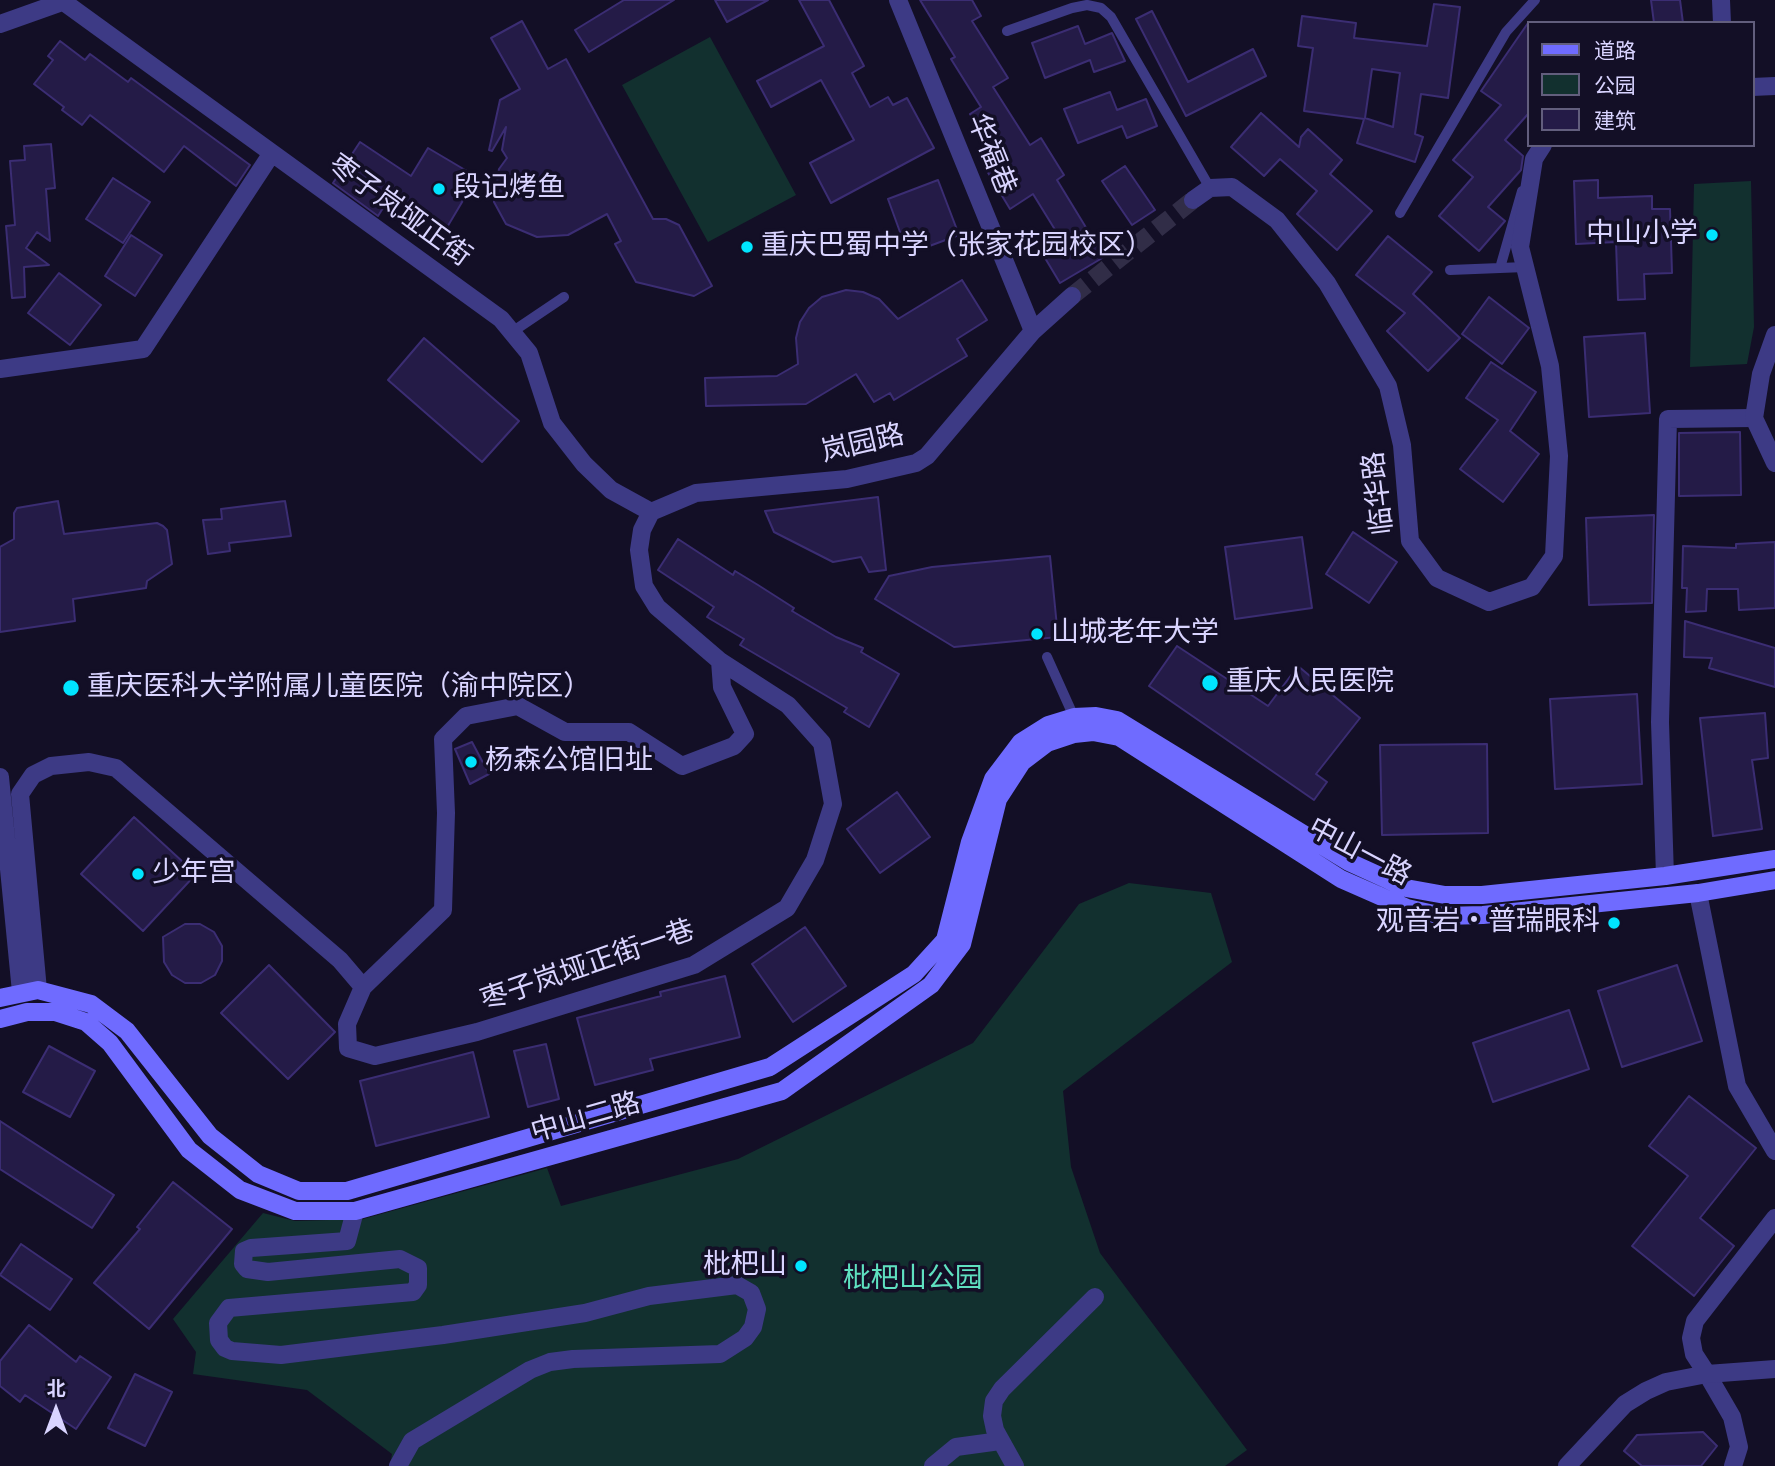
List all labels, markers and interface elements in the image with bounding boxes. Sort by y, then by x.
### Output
legend [1526,21,1754,147]
text: 道路 [1594,36,1636,66]
text: 公园 [1594,71,1636,101]
text: 建筑 [1594,106,1636,136]
street label: 华福巷 [959,110,1021,200]
street label: 枣子岚垭正街 [321,149,477,275]
place label: 段记烤鱼 [453,172,565,206]
marker: 段记烤鱼 [431,181,447,197]
place label: 中山小学 [1586,218,1698,252]
marker: 中山小学 [1704,227,1720,243]
place label: 重庆巴蜀中学（张家花园校区） [761,230,1153,264]
marker: 重庆巴蜀中学（张家花园校区） [739,239,755,255]
street label: 岚园路 [818,419,908,471]
street label: 临华路 [1358,449,1402,537]
place label: 山城老年大学 [1051,617,1219,651]
marker: 山城老年大学 [1029,626,1045,642]
place label: 重庆人民医院 [1226,666,1394,700]
place label: 重庆医科大学附属儿童医院（渝中院区） [87,671,591,705]
marker: 重庆人民医院 [1200,673,1220,693]
marker: 重庆医科大学附属儿童医院（渝中院区） [61,678,81,698]
place label: 杨森公馆旧址 [485,745,653,779]
marker: 杨森公馆旧址 [463,754,479,770]
street label: 中山一路 [1302,812,1416,894]
place label: 少年宫 [152,857,236,891]
marker: 少年宫 [130,866,146,882]
place label: 观音岩‧普瑞眼科 [1376,906,1600,940]
street label: 枣子岚垭正街一巷 [477,915,699,1019]
marker: 观音岩‧普瑞眼科 [1606,915,1622,931]
street label: 中山二路 [528,1087,644,1151]
place label: 枇杷山 [703,1249,787,1283]
marker: 枇杷山 [793,1258,809,1274]
park label: 枇杷山公园 [843,1263,983,1297]
north arrow [21,1375,91,1445]
text: 北 [46,1375,66,1402]

